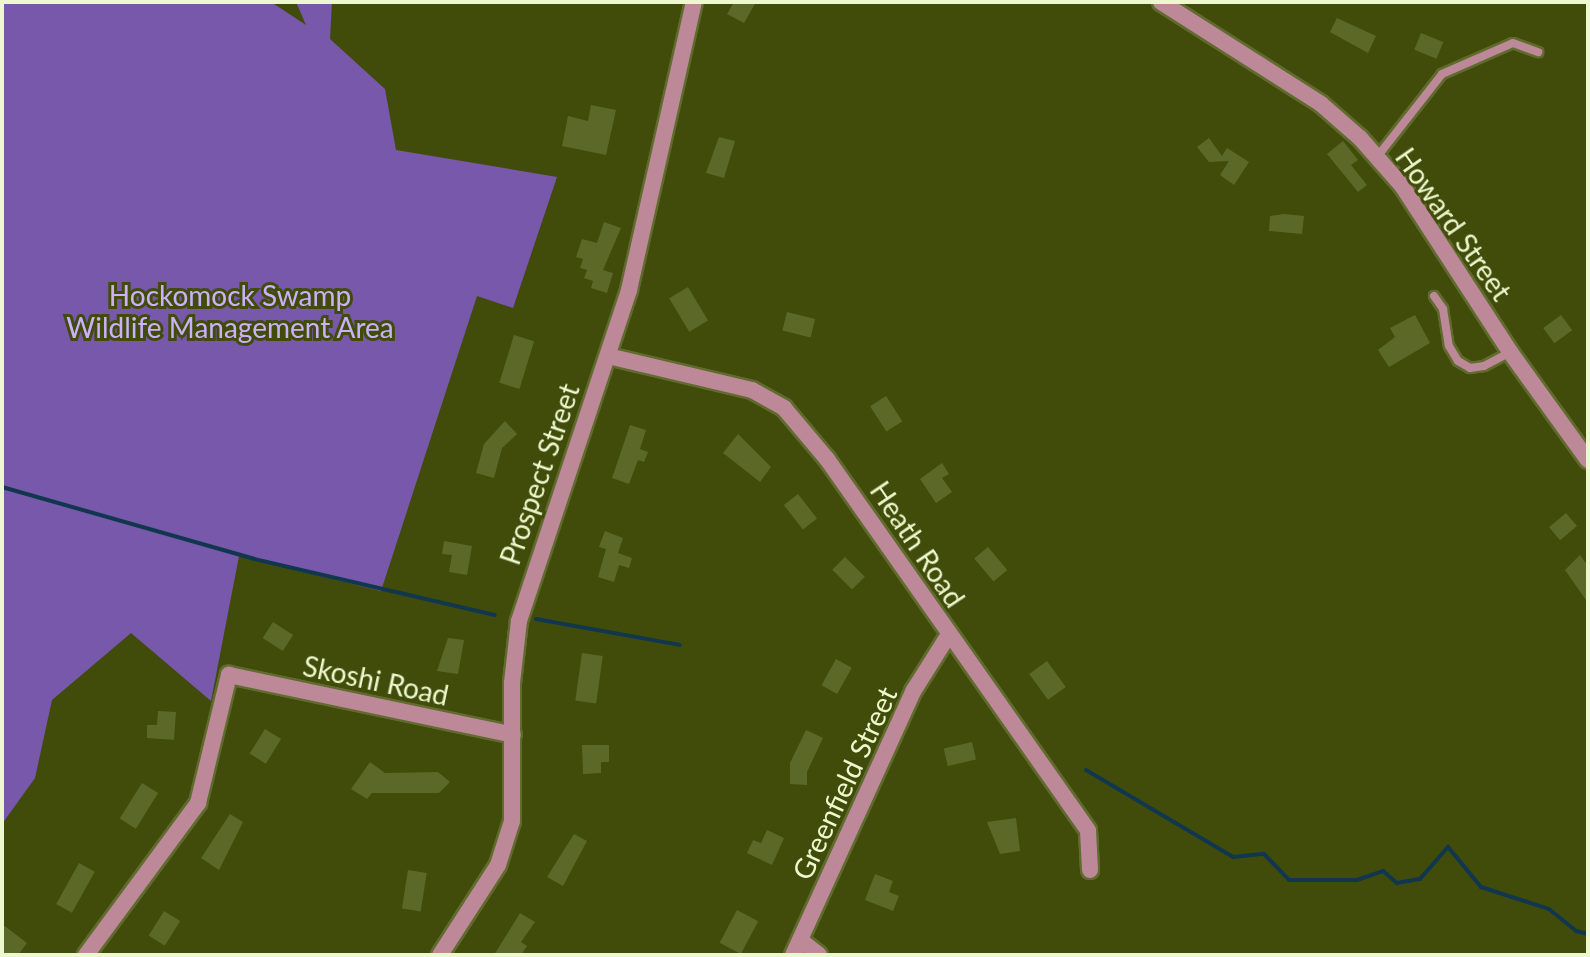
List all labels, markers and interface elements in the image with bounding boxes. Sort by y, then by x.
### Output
street label: Howard Street [1389,141,1519,307]
park label: Hockomock Swamp Wildlife Management Area [66,278,394,344]
street label: Prospect Street [492,379,586,569]
street label: Heath Road [864,475,972,613]
street label: Skoshi Road [300,648,452,712]
street label: Greenfield Street [785,681,903,885]

